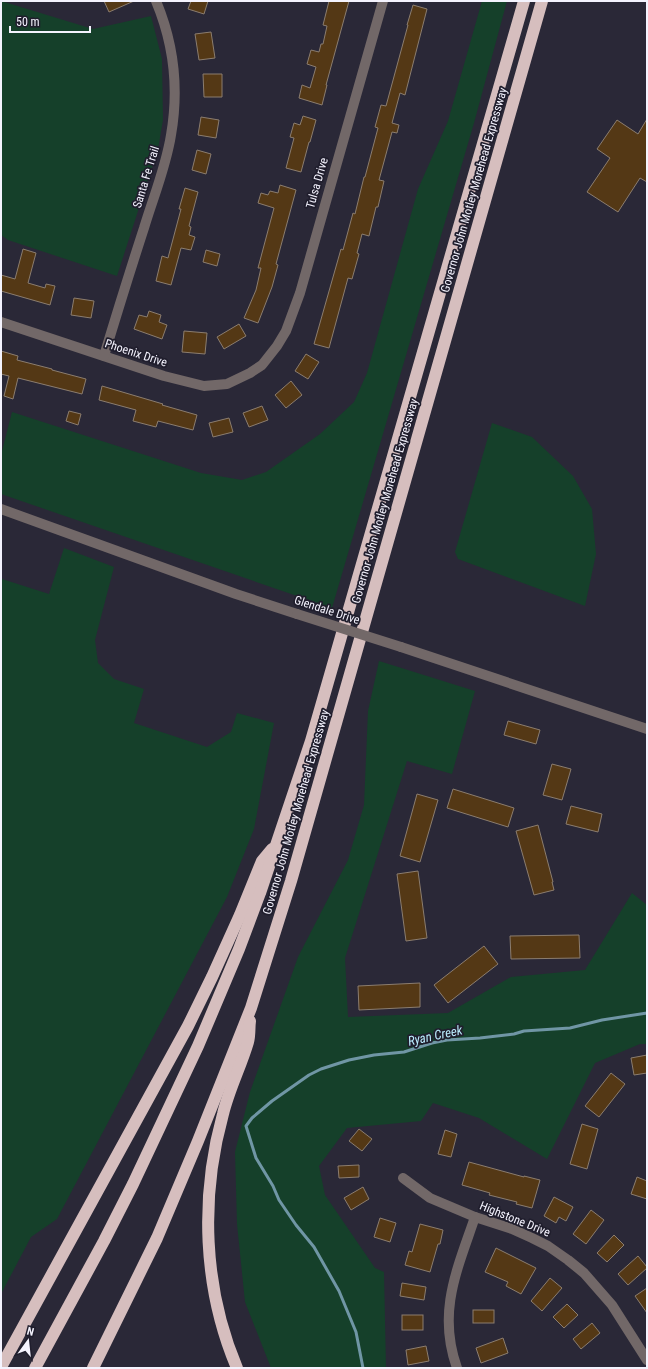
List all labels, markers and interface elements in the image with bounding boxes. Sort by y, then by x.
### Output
scale bar [10,8,90,34]
text: 50 m [16,15,40,29]
street label: Governor John Motley Morehead Expressway [438,86,510,294]
street label: Santa Fe Trail [130,144,162,210]
street label: Tulsa Drive [303,156,331,210]
street label: Phoenix Drive [103,336,169,370]
street label: Governor John Motley Morehead Expressway [349,397,421,605]
street label: Glendale Drive [292,593,362,627]
street label: Governor John Motley Morehead Expressway [260,708,332,916]
water label: Ryan Creek [406,1022,464,1049]
street label: Highstone Drive [478,1198,553,1240]
north arrow [8,1321,48,1361]
text: N [26,1325,36,1339]

